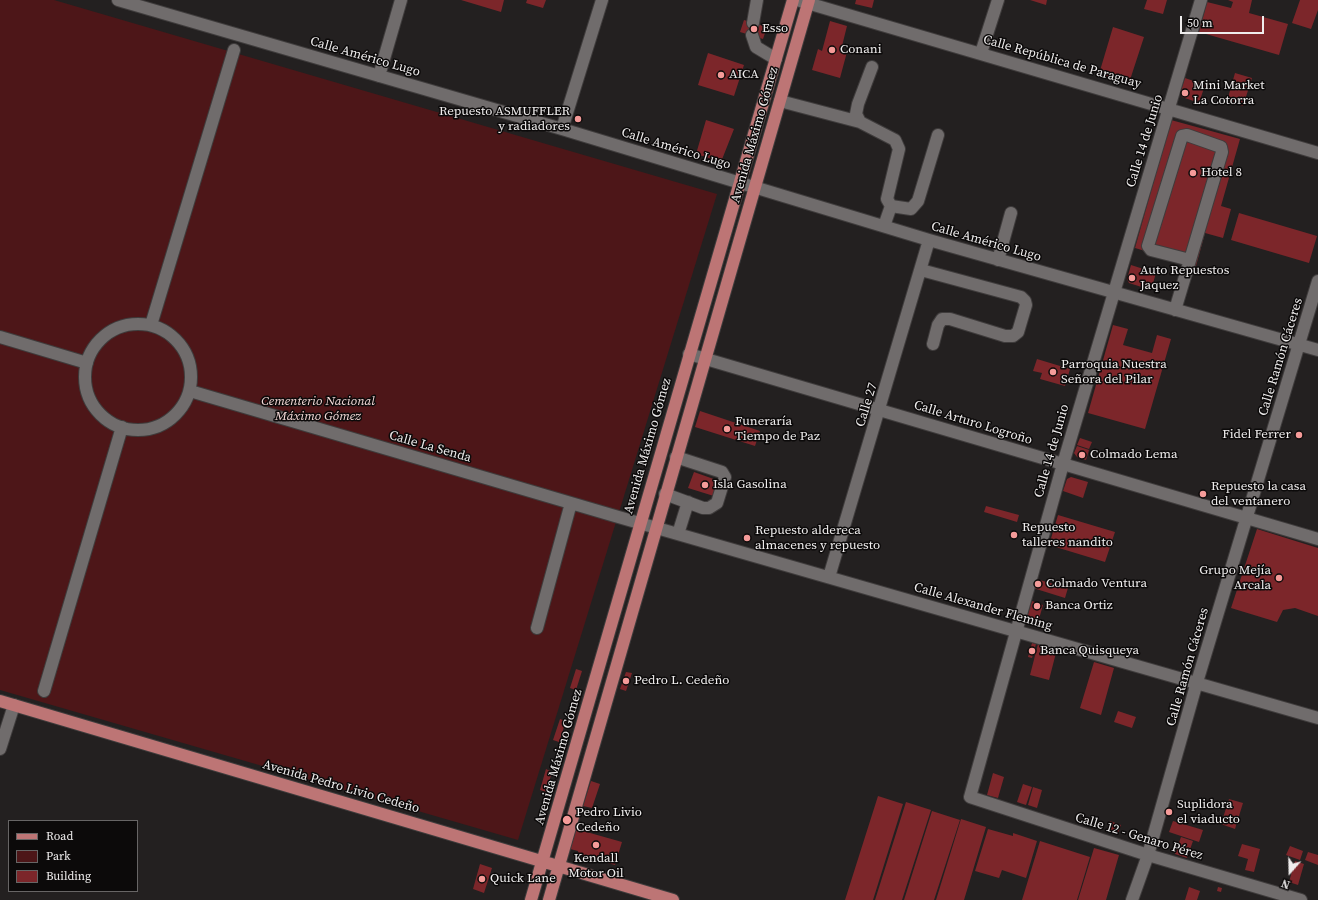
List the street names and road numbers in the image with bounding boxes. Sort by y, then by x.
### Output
street label: Calle República de Paraguay [981,32,1143,92]
street label: Calle Américo Lugo [308,34,422,80]
street label: Avenida Máximo Gómez [728,65,782,205]
street label: Calle 14 de Junio [1123,93,1167,189]
street label: Calle Américo Lugo [619,125,733,173]
street label: Calle Américo Lugo [929,219,1043,265]
street label: Calle Ramón Cáceres [1256,296,1306,418]
street label: Avenida Máximo Gómez [621,376,675,516]
street label: Calle 27 [853,381,881,429]
street label: Calle Arturo Logroño [912,398,1034,448]
street label: Calle 14 de Junio [1031,403,1073,499]
street label: Calle La Senda [387,428,473,466]
street label: Calle Alexander Fleming [912,580,1054,634]
street label: Calle Ramón Cáceres [1164,606,1212,728]
street label: Avenida Máximo Gómez [532,687,586,827]
street label: Avenida Pedro Livio Cedeño [261,757,421,817]
street label: Calle 12 - Genaro Pérez [1073,810,1205,864]

